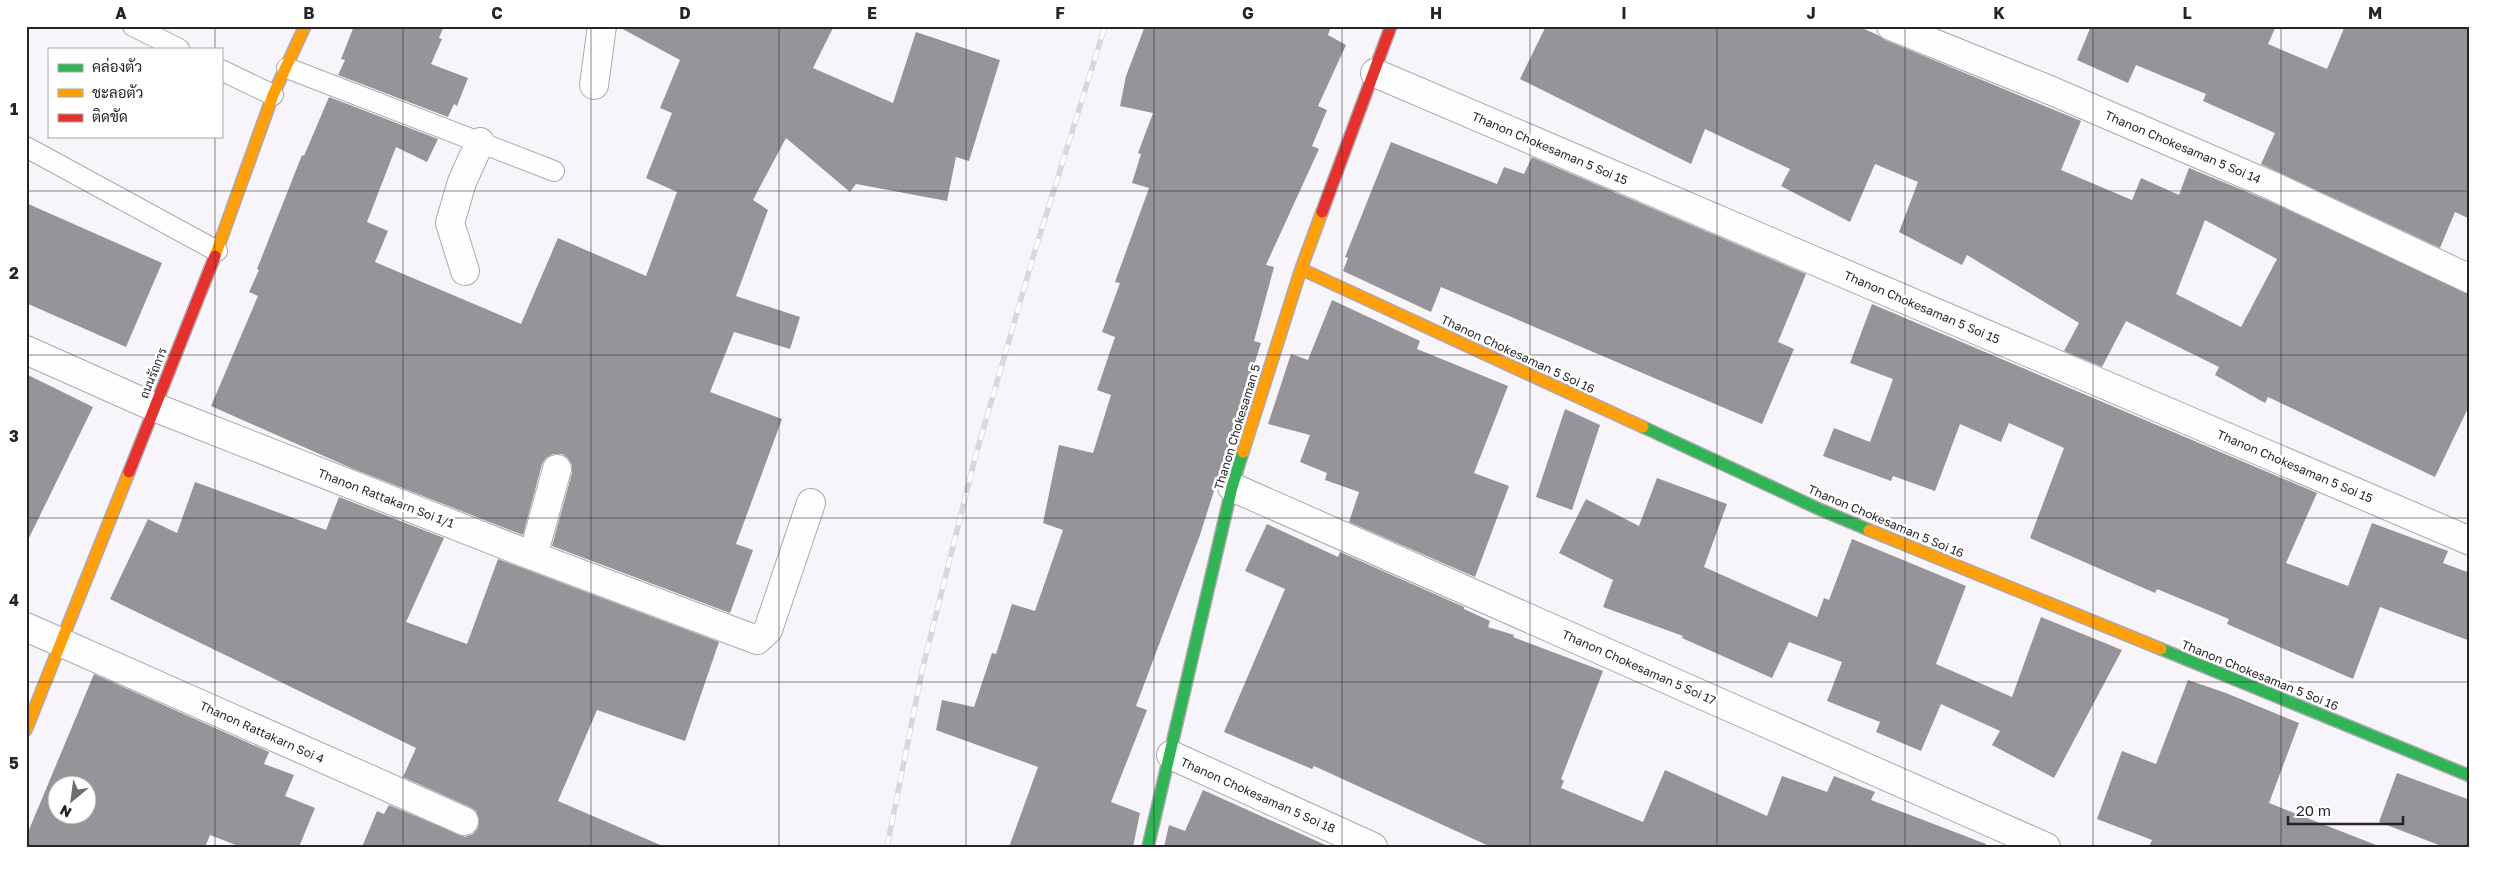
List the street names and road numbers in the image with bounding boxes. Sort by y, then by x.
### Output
street label: Thanon Chokesaman 5 Soi 14 [2103,107,2263,187]
street label: Thanon Chokesaman 5 Soi 15 [1470,108,1630,188]
street label: Thanon Chokesaman 5 Soi 15 [1842,267,2002,347]
street label: Thanon Chokesaman 5 Soi 16 [1439,312,1597,396]
street label: ถนนรัถการ [136,345,170,401]
street label: Thanon Chokesaman 5 [1211,362,1263,492]
street label: Thanon Chokesaman 5 Soi 15 [2215,426,2375,506]
street label: Thanon Rattakarn Soi 1/1 [316,465,456,531]
street label: Thanon Chokesaman 5 Soi 16 [1806,481,1966,561]
street label: Thanon Chokesaman 5 Soi 17 [1560,626,1718,708]
street label: Thanon Chokesaman 5 Soi 16 [2179,637,2341,713]
street label: Thanon Rattakarn Soi 4 [198,698,326,766]
street label: Thanon Chokesaman 5 Soi 18 [1178,754,1338,836]

